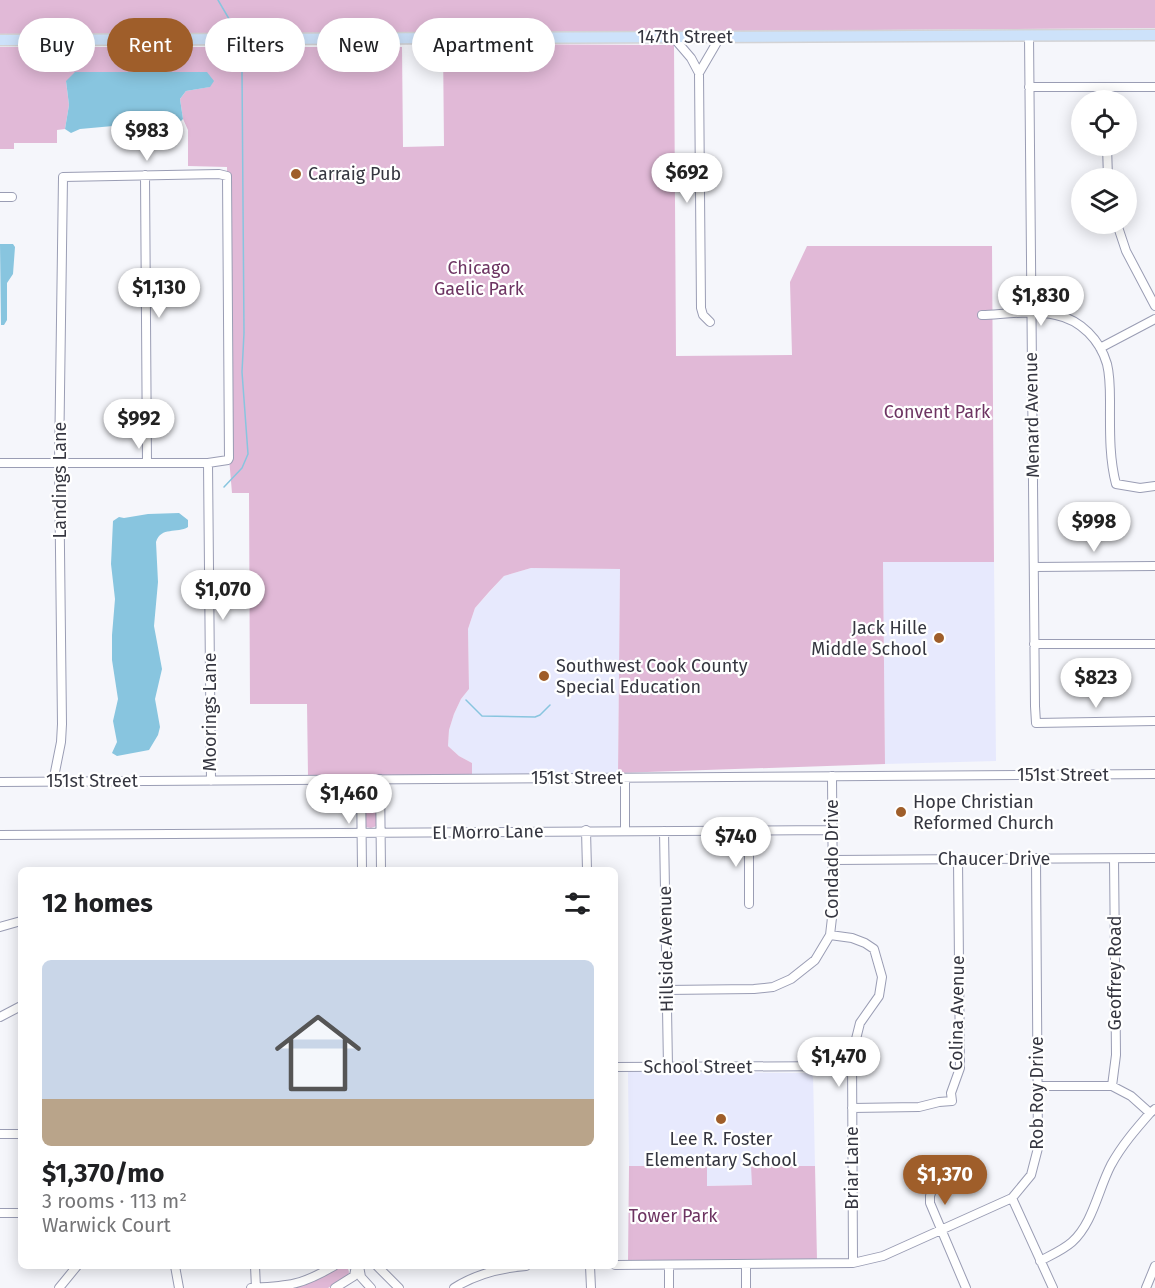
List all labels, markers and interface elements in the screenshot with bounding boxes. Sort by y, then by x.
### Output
chip: Buy [18,18,95,72]
chip: Rent [107,18,193,72]
chip: Filters [205,18,305,72]
chip: New [317,18,400,72]
chip: Apartment [412,18,555,72]
street label: 147th Street [637,26,733,48]
map controls [1071,90,1137,234]
button: locate [1071,90,1137,156]
pin: $983 [111,111,183,162]
text: $983 [125,118,169,142]
pin: $692 [651,153,723,204]
text: $692 [665,160,709,184]
place label: Carraig Pub [308,163,401,185]
marker: Carraig Pub [289,167,303,181]
button: layers [1071,168,1137,234]
park label: Chicago Gaelic Park [434,257,525,300]
pin: $1,130 [110,268,208,319]
text: $1,130 [132,275,186,299]
pin: $1,830 [992,276,1090,327]
text: $1,830 [1012,283,1070,307]
street label: Menard Avenue [1020,352,1044,478]
pin: $992 [103,399,175,450]
park label: Convent Park [884,401,991,423]
text: $992 [118,406,160,430]
street label: Landings Lane [49,422,71,538]
pin: $998 [1058,502,1130,553]
text: $998 [1072,509,1116,533]
pin: $1,070 [174,570,272,621]
text: $1,070 [195,577,251,601]
place label: Jack Hille Middle School [811,617,927,660]
marker: Jack Hille Middle School [932,631,946,645]
street label: Moorings Lane [199,653,221,771]
place label: Southwest Cook County Special Education [556,655,748,698]
pin: $823 [1060,658,1132,709]
text: $823 [1074,665,1118,689]
marker: Southwest Cook County Special Education [537,669,551,683]
street label: 151st Street [1017,764,1110,786]
street label: 151st Street [531,767,624,789]
street label: 151st Street [46,770,139,792]
pin: $1,460 [300,774,398,825]
text: $1,460 [320,781,378,805]
place label: Hope Christian Reformed Church [913,791,1054,834]
street label: Condado Drive [821,799,843,919]
marker: Hope Christian Reformed Church [894,805,908,819]
pin: $740 [700,817,772,868]
street label: El Morro Lane [432,820,544,844]
text: $740 [715,824,757,848]
street label: Chaucer Drive [938,848,1050,870]
street label: Hillside Avenue [654,886,678,1012]
icon: filters [561,887,594,920]
text: 12 homes [42,888,153,919]
street label: Geoffrey Road [1104,915,1126,1031]
street label: Colina Avenue [945,955,969,1071]
icon: home [264,999,372,1107]
street label: Rob Roy Drive [1026,1036,1048,1150]
pin: $1,470 [790,1037,888,1088]
text: $1,470 [811,1044,867,1068]
street label: School Street [644,1056,753,1078]
marker: Lee R. Foster Elementary School [714,1112,728,1126]
street label: Briar Lane [841,1126,863,1210]
place label: Lee R. Foster Elementary School [645,1128,797,1171]
pin: $1,370 [896,1155,994,1206]
text: $1,370/mo [42,1158,164,1189]
text: $1,370 [917,1162,973,1186]
text: 3 rooms · 113 m² [42,1189,187,1213]
park label: Tower Park [629,1205,718,1227]
text: Warwick Court [42,1213,171,1237]

